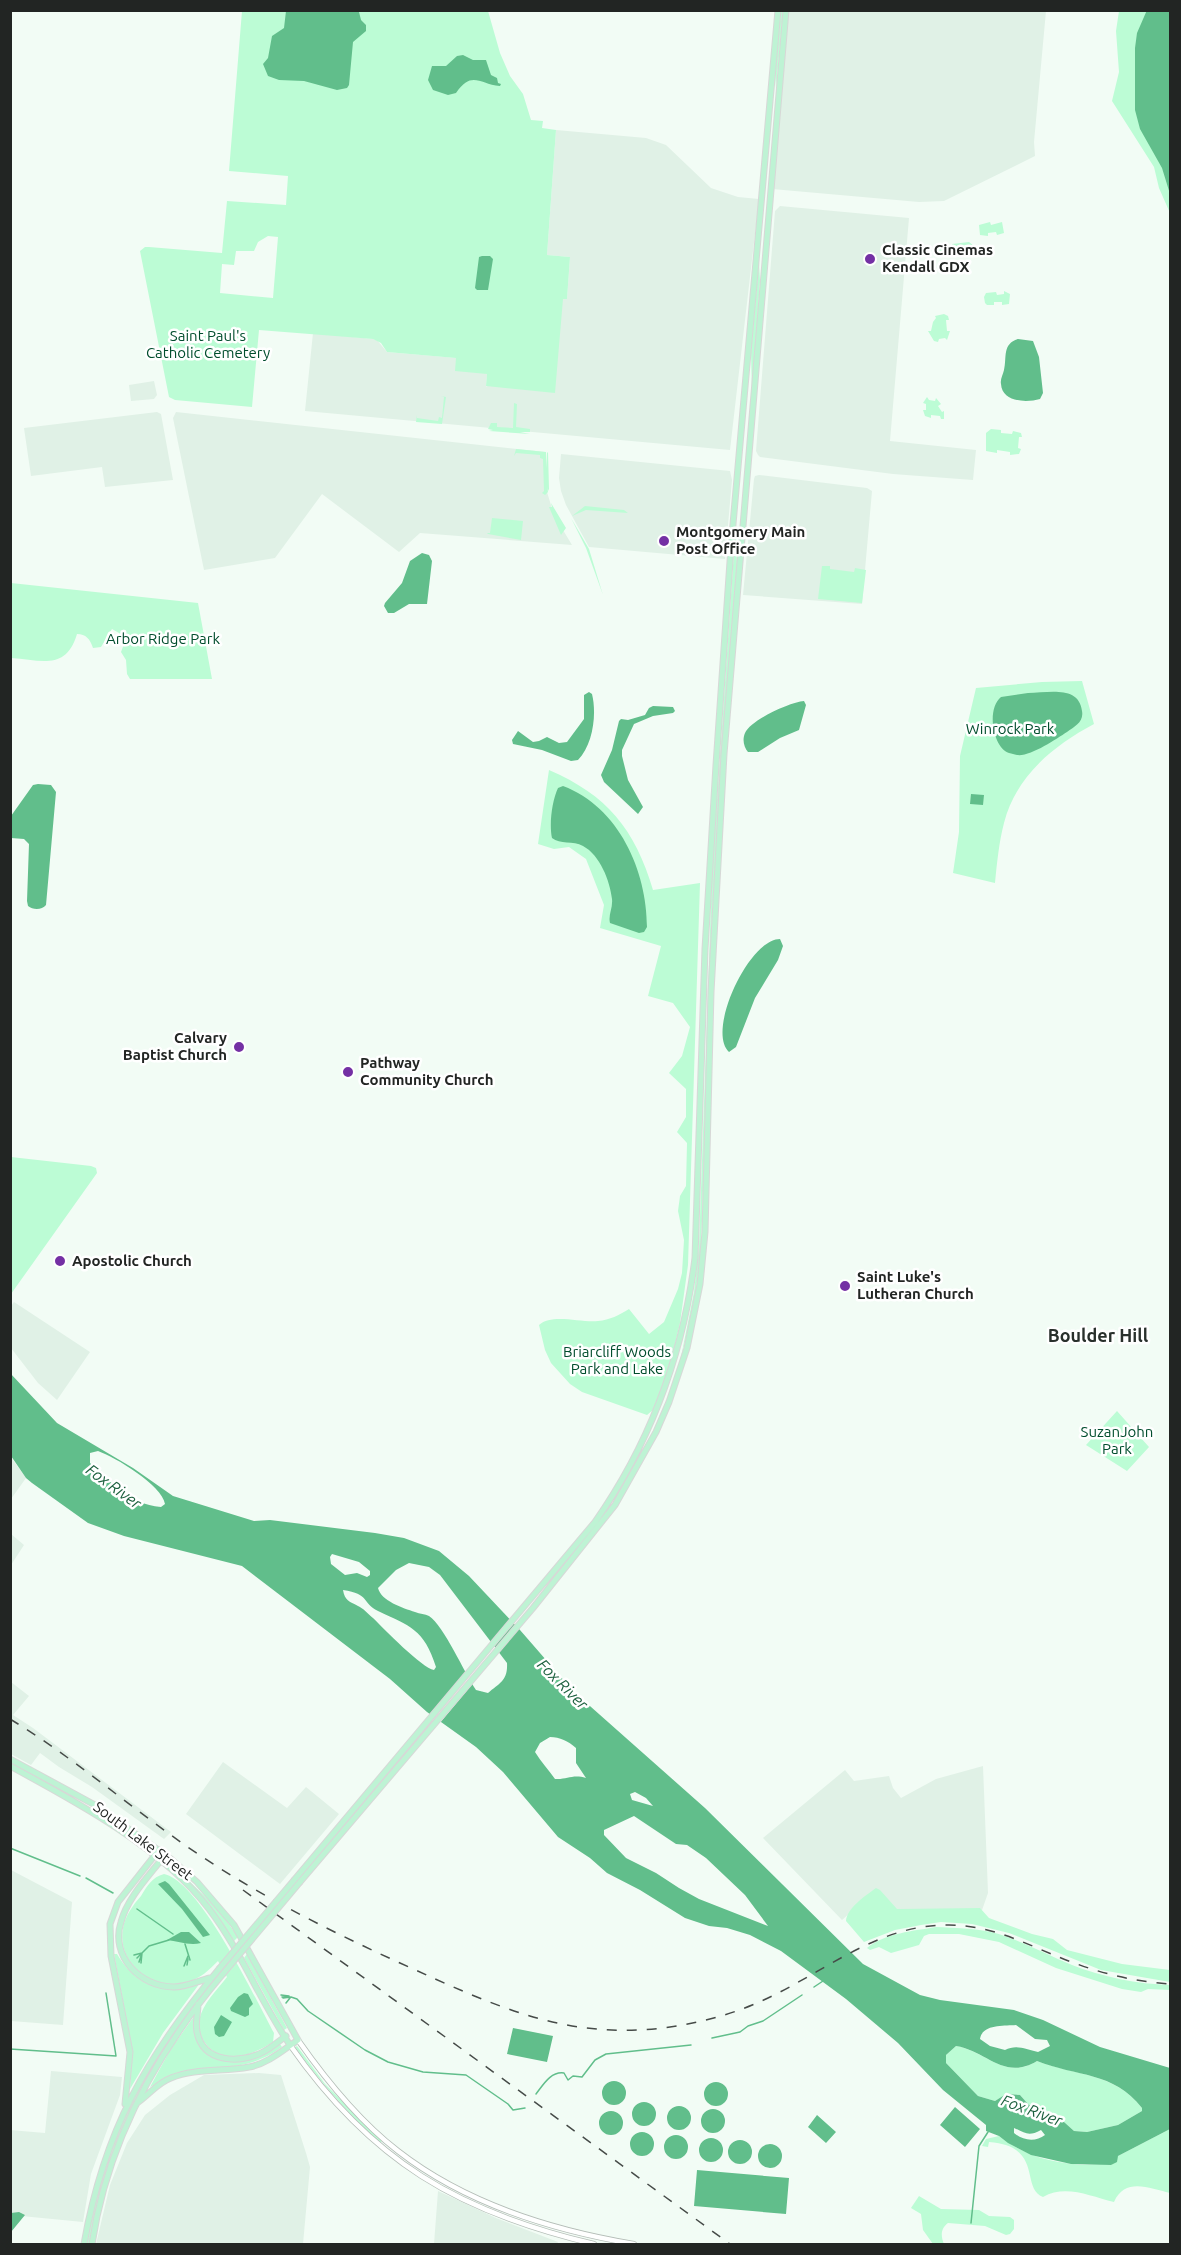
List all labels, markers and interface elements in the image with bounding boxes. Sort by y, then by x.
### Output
place label: Classic Cinemas Kendall GDX [882,241,993,275]
marker: Classic Cinemas Kendall GDX [863,252,877,266]
park label: Saint Paul's Catholic Cemetery [146,327,270,361]
place label: Montgomery Main Post Office [676,523,805,557]
marker: Montgomery Main Post Office [657,534,671,548]
park label: Arbor Ridge Park [106,630,220,647]
park label: Winrock Park [966,720,1055,737]
place label: Calvary Baptist Church [123,1029,227,1063]
marker: Calvary Baptist Church [232,1040,246,1054]
place label: Pathway Community Church [360,1054,493,1088]
marker: Pathway Community Church [341,1065,355,1079]
place label: Apostolic Church [72,1252,192,1269]
marker: Apostolic Church [53,1254,67,1268]
place label: Saint Luke's Lutheran Church [857,1268,974,1302]
marker: Saint Luke's Lutheran Church [838,1279,852,1293]
district label: Boulder Hill [1048,1325,1149,1345]
park label: Briarcliff Woods Park and Lake [563,1343,671,1377]
park label: SuzanJohn Park [1081,1423,1153,1457]
water label: Fox River [83,1460,146,1512]
water label: Fox River [534,1655,592,1713]
street label: South Lake Street [91,1798,196,1883]
water label: Fox River [999,2091,1066,2130]

